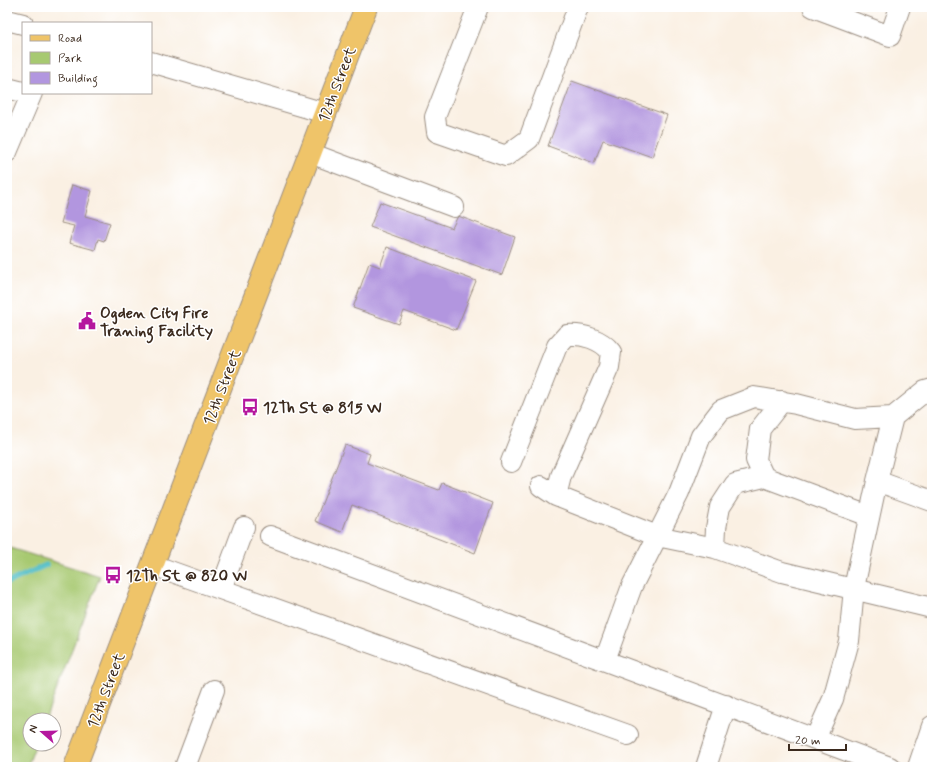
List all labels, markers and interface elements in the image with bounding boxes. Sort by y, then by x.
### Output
legend [22,22,152,94]
text: Road [58,31,82,47]
street label: 12th Street [313,43,362,125]
text: Park [58,51,82,67]
text: Building [58,71,98,88]
place label: Ogden City Fire Traning Facility [100,303,213,344]
public building icon: Ogden City Fire Traning Facility [77,311,97,331]
street label: 12th Street [198,346,247,428]
bus stop icon: 12Th St @ 815 W [240,397,260,417]
place label: 12Th St @ 815 W [263,398,382,419]
bus stop icon: 12Th St @ 820 W [103,565,123,585]
place label: 12Th St @ 820 W [126,566,247,587]
street label: 12th Street [82,649,131,731]
north arrow [22,712,62,752]
text: N [26,723,41,735]
scale bar [789,726,846,752]
text: 20 m [795,733,821,749]

